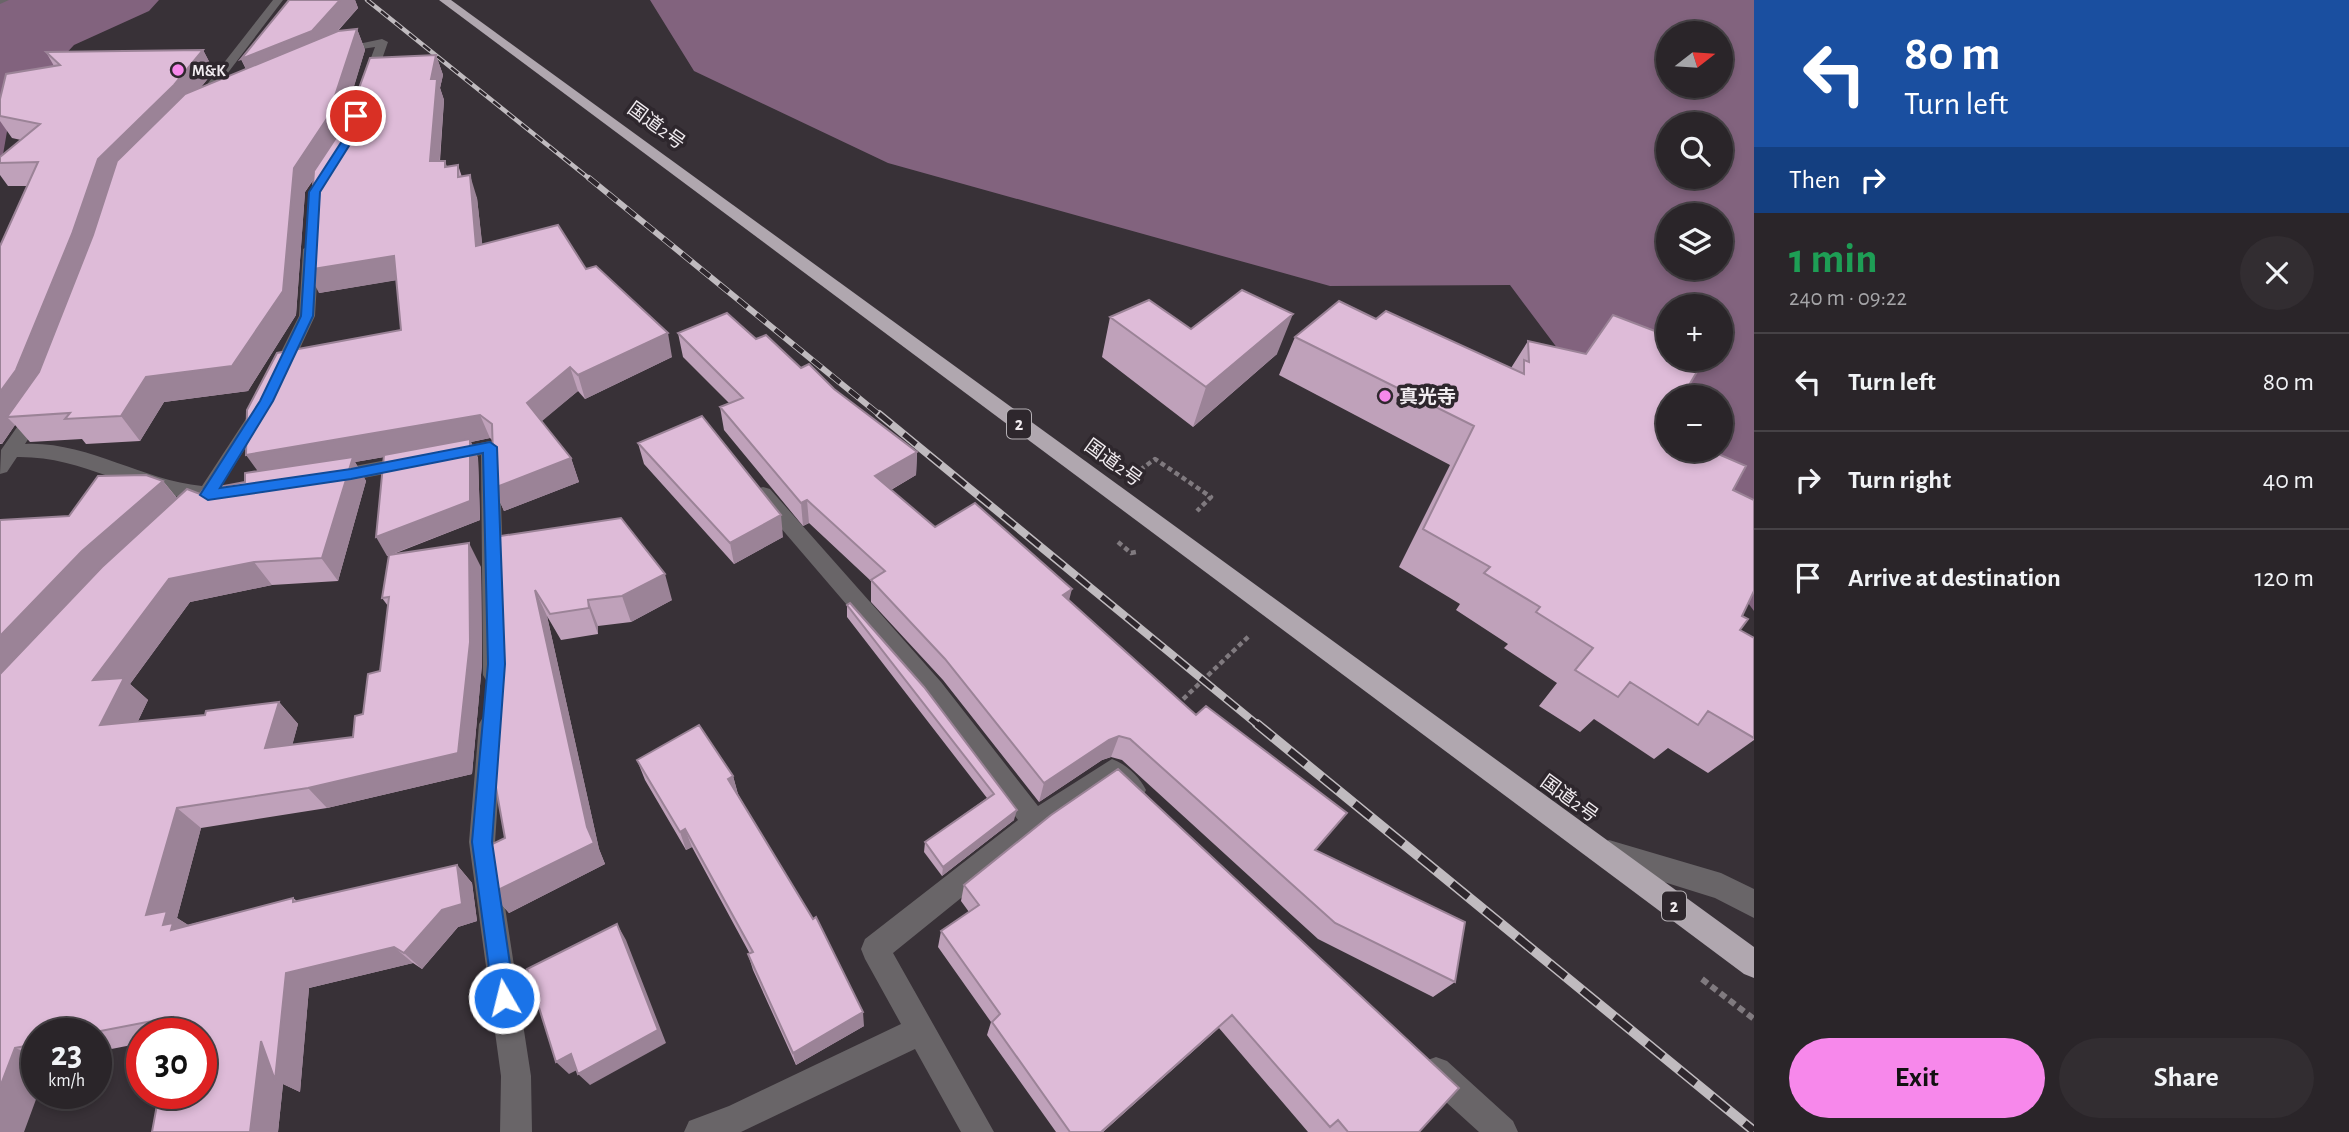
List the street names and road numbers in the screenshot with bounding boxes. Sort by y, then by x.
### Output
street label: 国道2号 [624,98,689,153]
road number: 2 [1007,410,1031,438]
street label: 国道2号 [1081,435,1146,490]
street label: 国道2号 [1537,771,1602,826]
road number: 2 [1662,891,1686,920]

